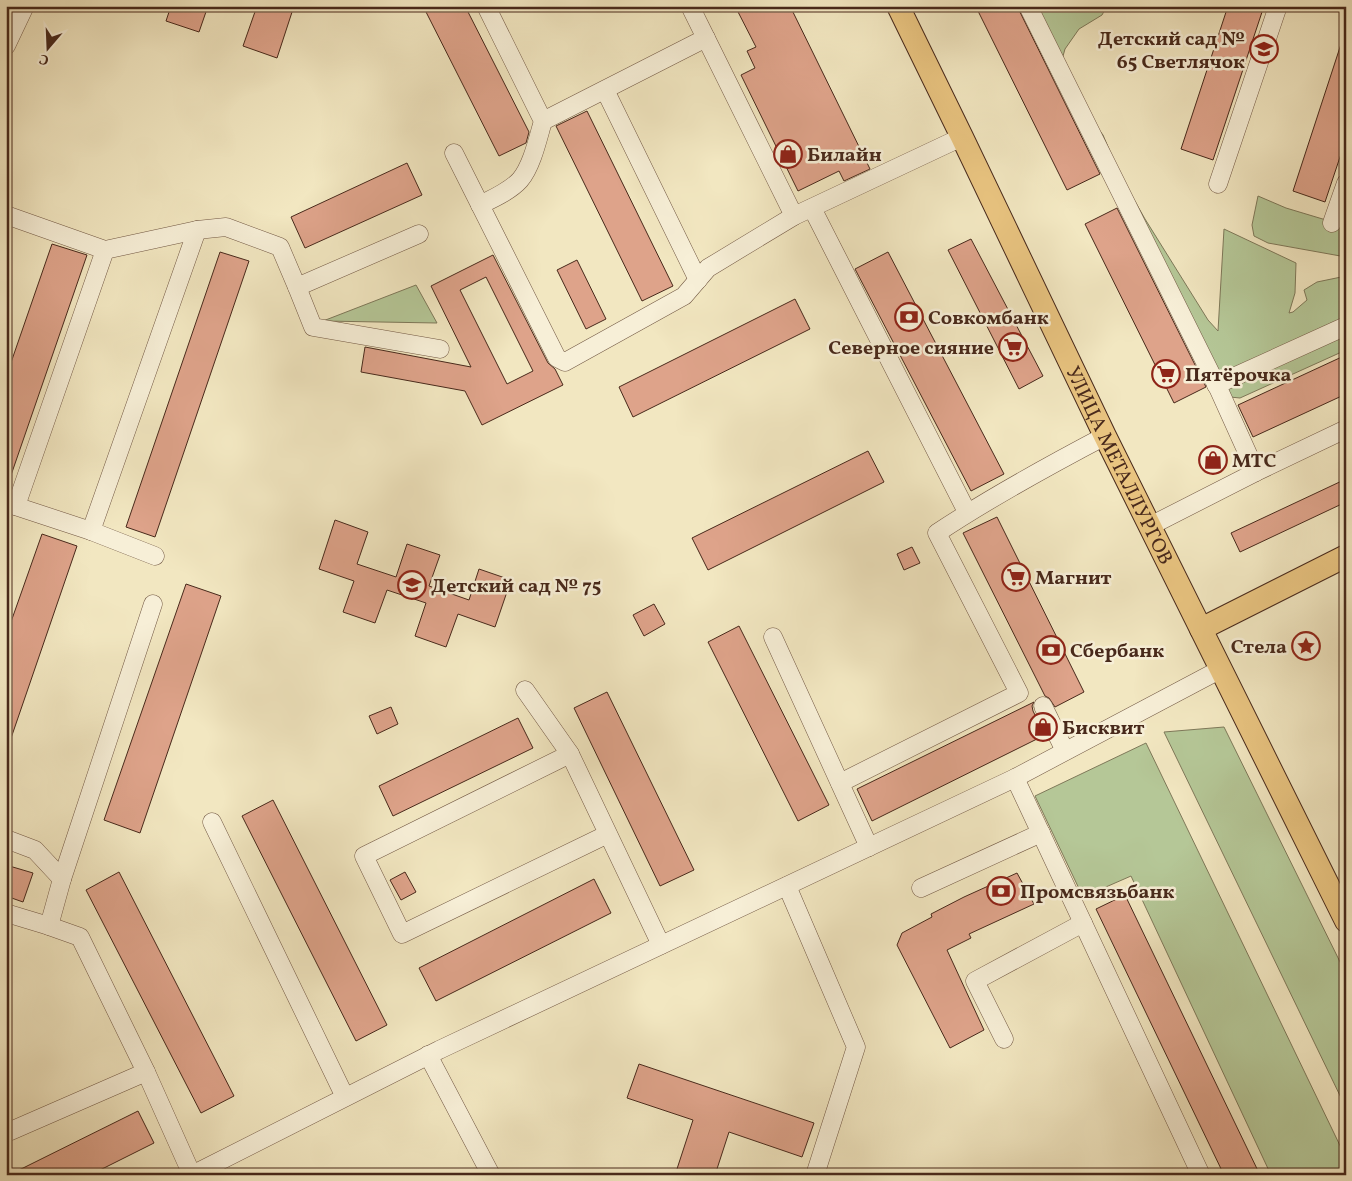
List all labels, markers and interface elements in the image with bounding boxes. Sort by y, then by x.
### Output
north arrow [22,22,72,72]
place label: Детский сад № 65 Светлячок [1098,26,1245,77]
school or university icon: Детский сад № 65 Светлячок [1249,34,1279,64]
text: С [37,48,52,69]
shop icon: Билайн [773,139,803,169]
place label: Билайн [807,142,882,170]
bank icon: Совкомбанк [894,302,924,332]
place label: Совкомбанк [928,305,1049,333]
supermarket icon: Северное сияние [998,332,1028,362]
place label: Северное сияние [828,335,994,363]
supermarket icon: Пятёрочка [1151,359,1181,389]
street label: УЛИЦА МЕТАЛЛУРГОВ [1058,362,1179,570]
place label: Пятёрочка [1185,362,1292,390]
shop icon: МТС [1198,445,1228,475]
place label: МТС [1232,448,1276,476]
supermarket icon: Магнит [1001,562,1031,592]
place label: Магнит [1035,565,1112,593]
school or university icon: Детский сад № 75 [397,570,427,600]
place label: Детский сад № 75 [431,573,601,601]
place icon: Стела [1291,631,1321,661]
place label: Стела [1231,634,1287,662]
bank icon: Сбербанк [1036,635,1066,665]
place label: Сбербанк [1070,638,1164,666]
shop icon: Бисквит [1028,712,1058,742]
place label: Бисквит [1062,715,1145,743]
bank icon: Промсвязьбанк [986,876,1016,906]
place label: Промсвязьбанк [1020,879,1175,907]

